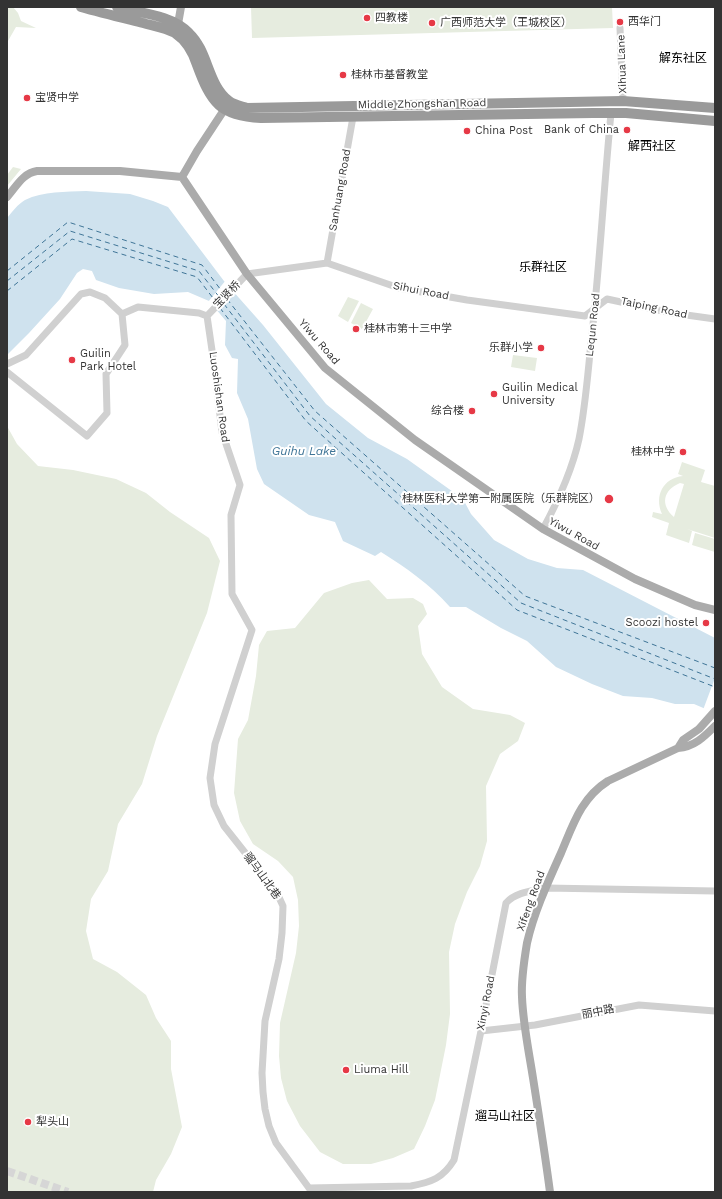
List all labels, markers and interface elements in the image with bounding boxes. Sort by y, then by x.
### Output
place label: 四教楼 [375,11,408,25]
marker: 四教楼 [362,13,372,23]
place label: 西华门 [628,15,661,29]
place label: 广西师范大学（王城校区） [440,16,572,30]
marker: 西华门 [615,17,625,27]
marker: 广西师范大学（王城校区） [427,18,437,28]
street label: Xihua Lane [614,34,630,94]
district label: 解东社区 [659,51,707,65]
place label: 桂林市基督教堂 [351,68,428,82]
marker: 桂林市基督教堂 [338,70,348,80]
place label: 宝贤中学 [35,91,79,105]
marker: 宝贤中学 [22,93,32,103]
street label: Middle Zhongshan Road [357,96,487,112]
place label: Bank of China [544,123,619,137]
place label: China Post [475,124,533,138]
marker: Bank of China [622,125,632,135]
marker: China Post [462,126,472,136]
district label: 解西社区 [628,139,676,153]
street label: Sanhuang Road [326,148,354,232]
district label: 乐群社区 [519,260,567,274]
street label: 宝贤桥 [211,279,243,311]
street label: Sihui Road [392,279,450,303]
street label: Lequn Road [583,293,603,357]
street label: Taiping Road [619,294,689,322]
street label: Yiwu Road [296,317,342,367]
place label: 桂林市第十三中学 [364,322,452,336]
marker: 桂林市第十三中学 [351,324,361,334]
place label: 乐群小学 [489,341,533,355]
marker: 乐群小学 [536,343,546,353]
place label: Guilin Park Hotel [80,347,136,373]
street label: Luoshishan Road [206,351,232,443]
marker: Guilin Park Hotel [67,355,77,365]
place label: Guilin Medical University [502,381,578,407]
marker: Guilin Medical University [489,389,499,399]
place label: 综合楼 [431,404,464,418]
marker: 综合楼 [467,406,477,416]
water label: Guihu Lake [272,444,336,458]
place label: 桂林中学 [631,445,675,459]
marker: 桂林中学 [678,447,688,457]
place label: 桂林医科大学第一附属医院（乐群院区） [402,492,600,506]
marker: 桂林医科大学第一附属医院（乐群院区） [603,493,615,505]
street label: Yiwu Road [546,515,602,553]
place label: Scoozi hostel [626,616,698,630]
marker: Scoozi hostel [701,618,711,628]
street label: 骝马山北巷 [240,850,284,902]
street label: Xifeng Road [514,869,548,933]
street label: Xinyi Road [474,975,498,1031]
street label: 丽中路 [581,1002,615,1022]
place label: Liuma Hill [354,1063,408,1077]
marker: Liuma Hill [341,1065,351,1075]
district label: 遛马山社区 [475,1109,535,1123]
place label: 犁头山 [36,1115,69,1129]
marker: 犁头山 [23,1117,33,1127]

